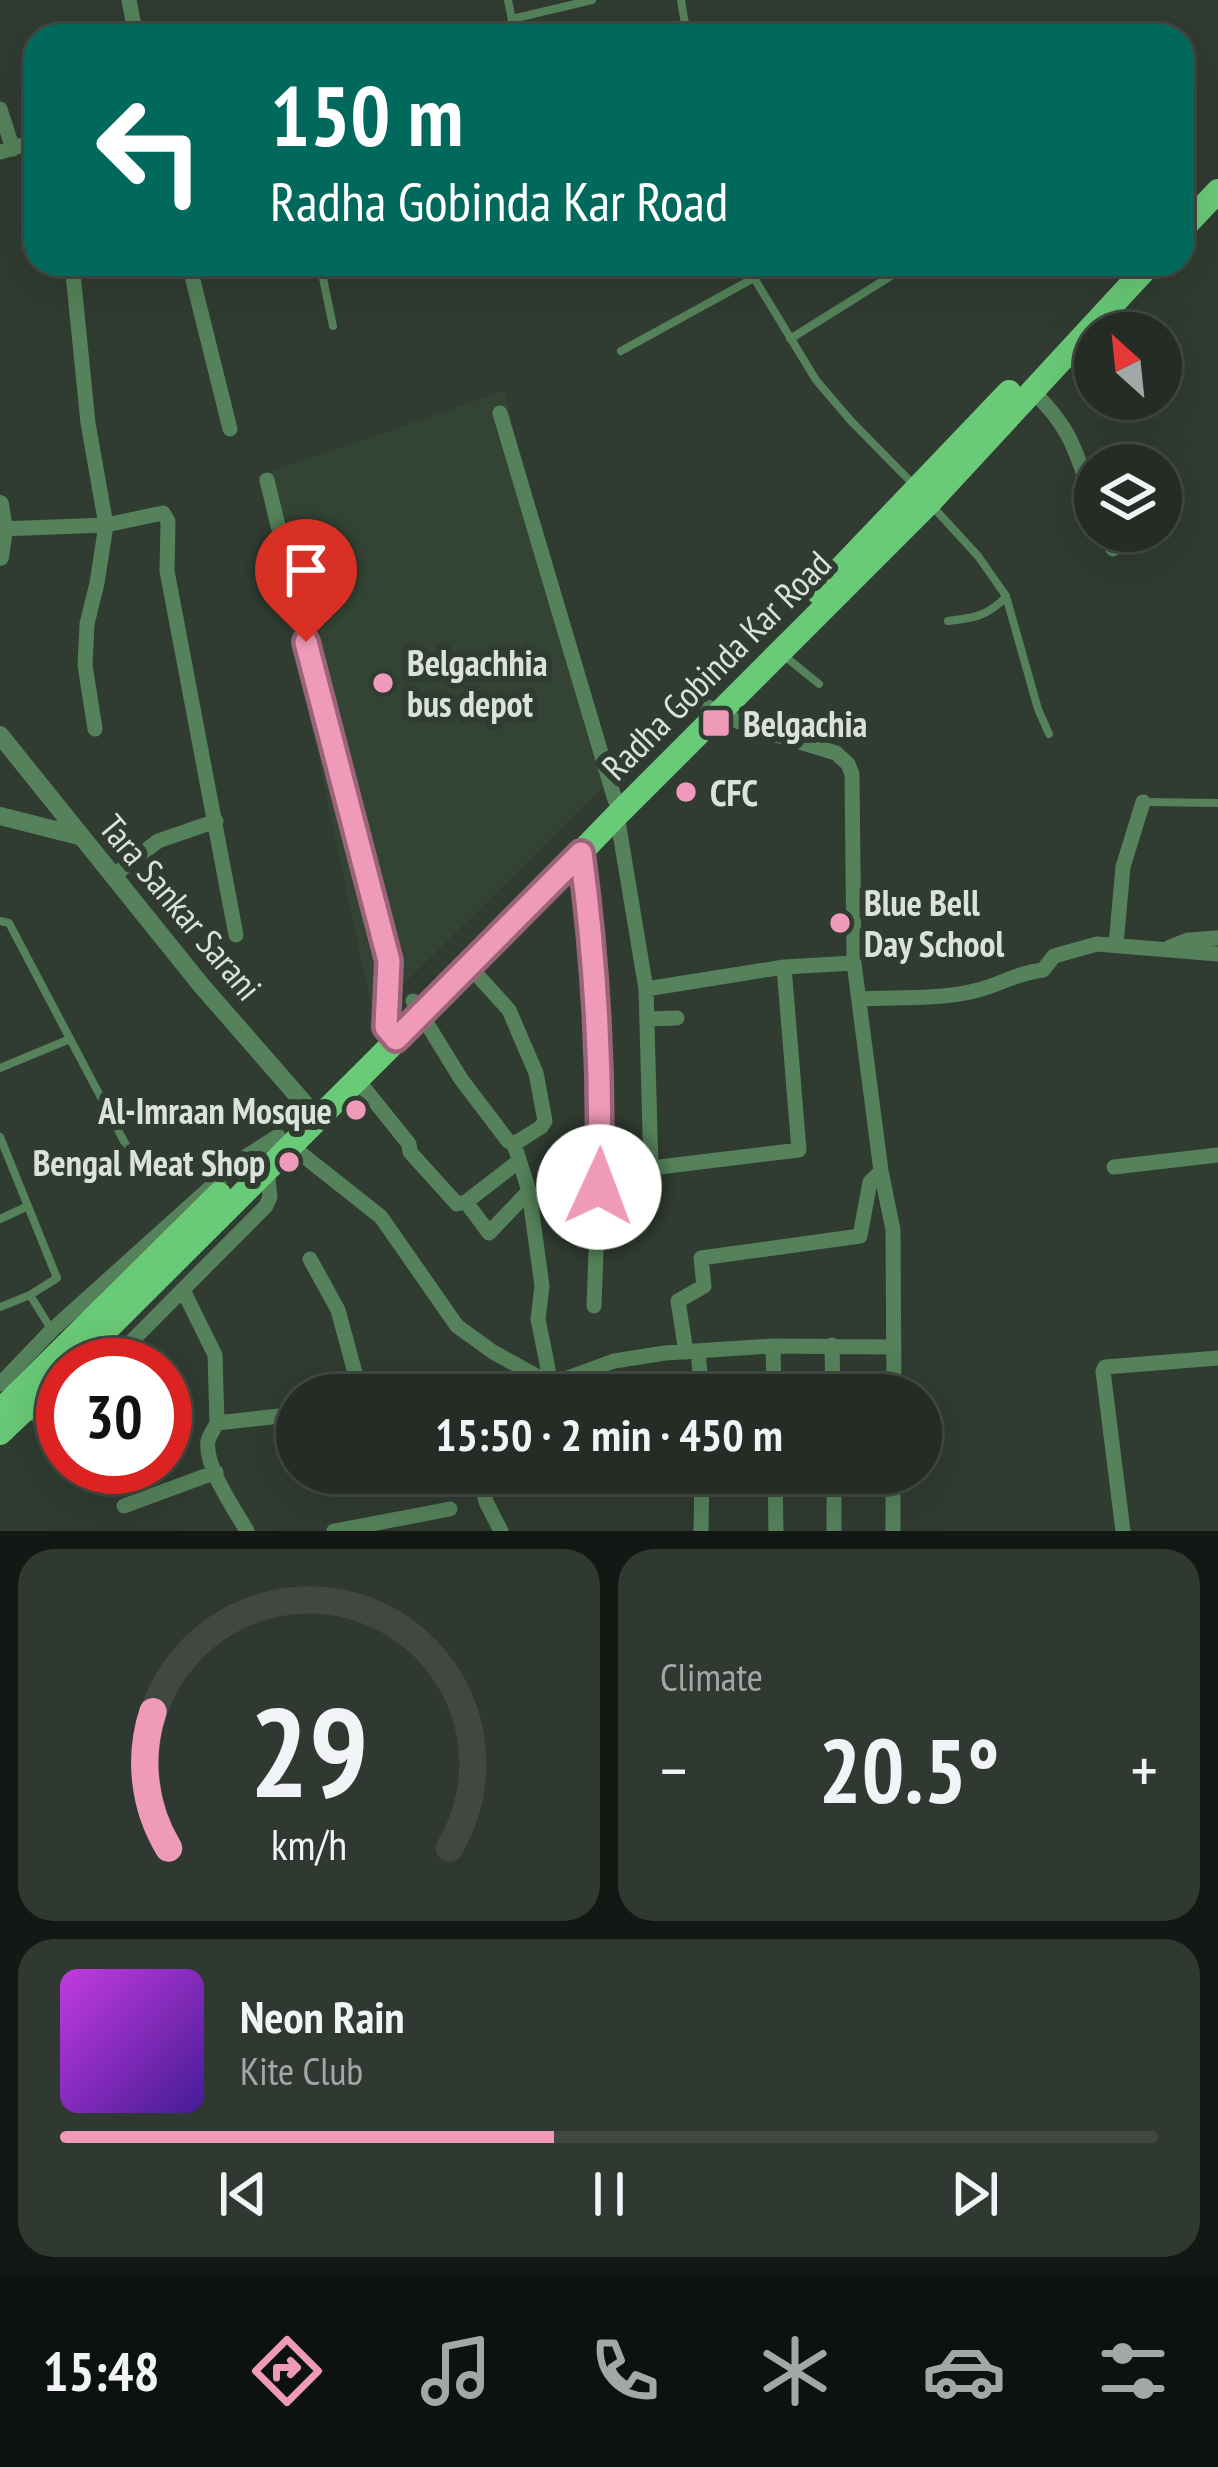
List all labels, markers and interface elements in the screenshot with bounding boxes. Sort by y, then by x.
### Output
text: 150 m [270,60,463,169]
icon: left [72,72,228,228]
text: Radha Gobinda Kar Road [270,166,728,236]
north arrow [1074,312,1182,420]
map controls [1074,312,1182,552]
button: layers [1074,444,1182,552]
pin [255,519,357,642]
icon: arrive [273,537,339,603]
street label: Radha Gobinda Kar Road [591,540,841,790]
place label: Belgachhia bus depot [407,639,548,727]
marker: Belgachhia bus depot [370,670,396,696]
place label: Belgachia [743,700,867,747]
marker: Belgachia [700,707,732,739]
place label: CFC [710,769,758,816]
marker: CFC [673,779,699,805]
street label: Tara Sankar Sarani [90,804,272,1010]
place label: Blue Bell Day School [864,879,1004,967]
marker: Blue Bell Day School [827,910,853,936]
place label: Al-Imraan Mosque [97,1087,332,1134]
marker: Al-Imraan Mosque [343,1097,369,1123]
position arrow [536,1124,662,1250]
place label: Bengal Meat Shop [33,1139,265,1186]
marker: Bengal Meat Shop [276,1149,302,1175]
speed limit sign: 30 [36,1338,192,1494]
text: 15:50 · 2 min · 450 m [435,1405,783,1463]
text: Climate [660,1651,763,1702]
text: 29 [249,1670,369,1831]
text: 20.5° [819,1711,999,1828]
text: − [660,1727,687,1812]
text: + [1131,1727,1158,1812]
text: km/h [271,1816,347,1872]
text: Neon Rain [240,1987,405,2045]
text: Kite Club [240,2045,363,2096]
icon: previous [210,2161,276,2227]
icon: pause [576,2161,642,2227]
icon: next [942,2161,1008,2227]
icon: directions [245,2329,329,2413]
icon: music [414,2329,498,2413]
icon: phone [583,2329,667,2413]
icon: climate [753,2329,837,2413]
icon: car [922,2329,1006,2413]
icon: filters [1091,2329,1175,2413]
text: 15:48 [43,2336,159,2406]

